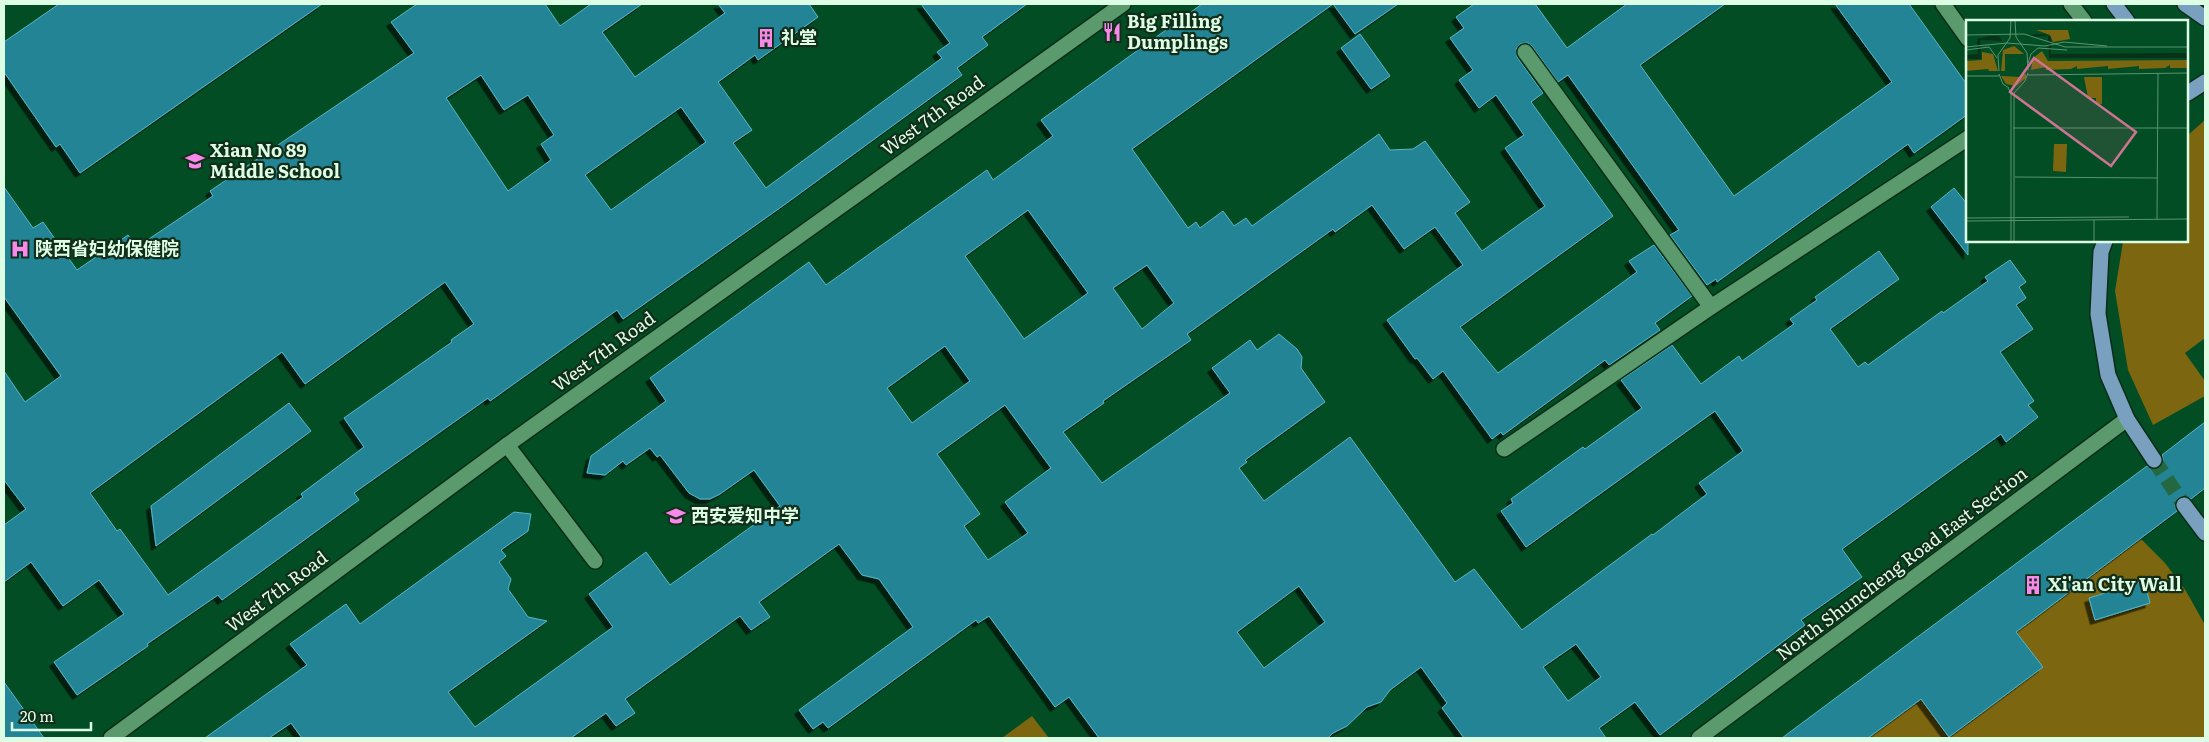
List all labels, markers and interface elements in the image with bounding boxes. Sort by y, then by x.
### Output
place label: Big Filling Dumplings [1127,7,1228,55]
inset map [1966,20,2189,242]
restaurant icon: Big Filling Dumplings [1101,21,1123,43]
place label: 礼堂 [781,23,817,50]
building icon: 礼堂 [755,27,777,49]
street label: West 7th Road [875,68,989,161]
place label: Xian No 89 Middle School [210,136,340,184]
school or university icon: Xian No 89 Middle School [184,150,206,172]
place label: 陕西省妇幼保健院 [35,234,179,261]
hospital icon: 陕西省妇幼保健院 [9,238,31,260]
street label: West 7th Road [546,304,660,397]
street label: North Shuncheng Road East Section [1770,459,2032,666]
place label: 西安爱知中学 [691,501,799,528]
school or university icon: 西安爱知中学 [665,505,687,527]
street label: West 7th Road [219,543,333,638]
place label: Xi'an City Wall [2048,570,2182,597]
building icon: Xi'an City Wall [2022,574,2044,596]
scale bar [12,700,91,732]
text: 20 m [20,704,54,727]

